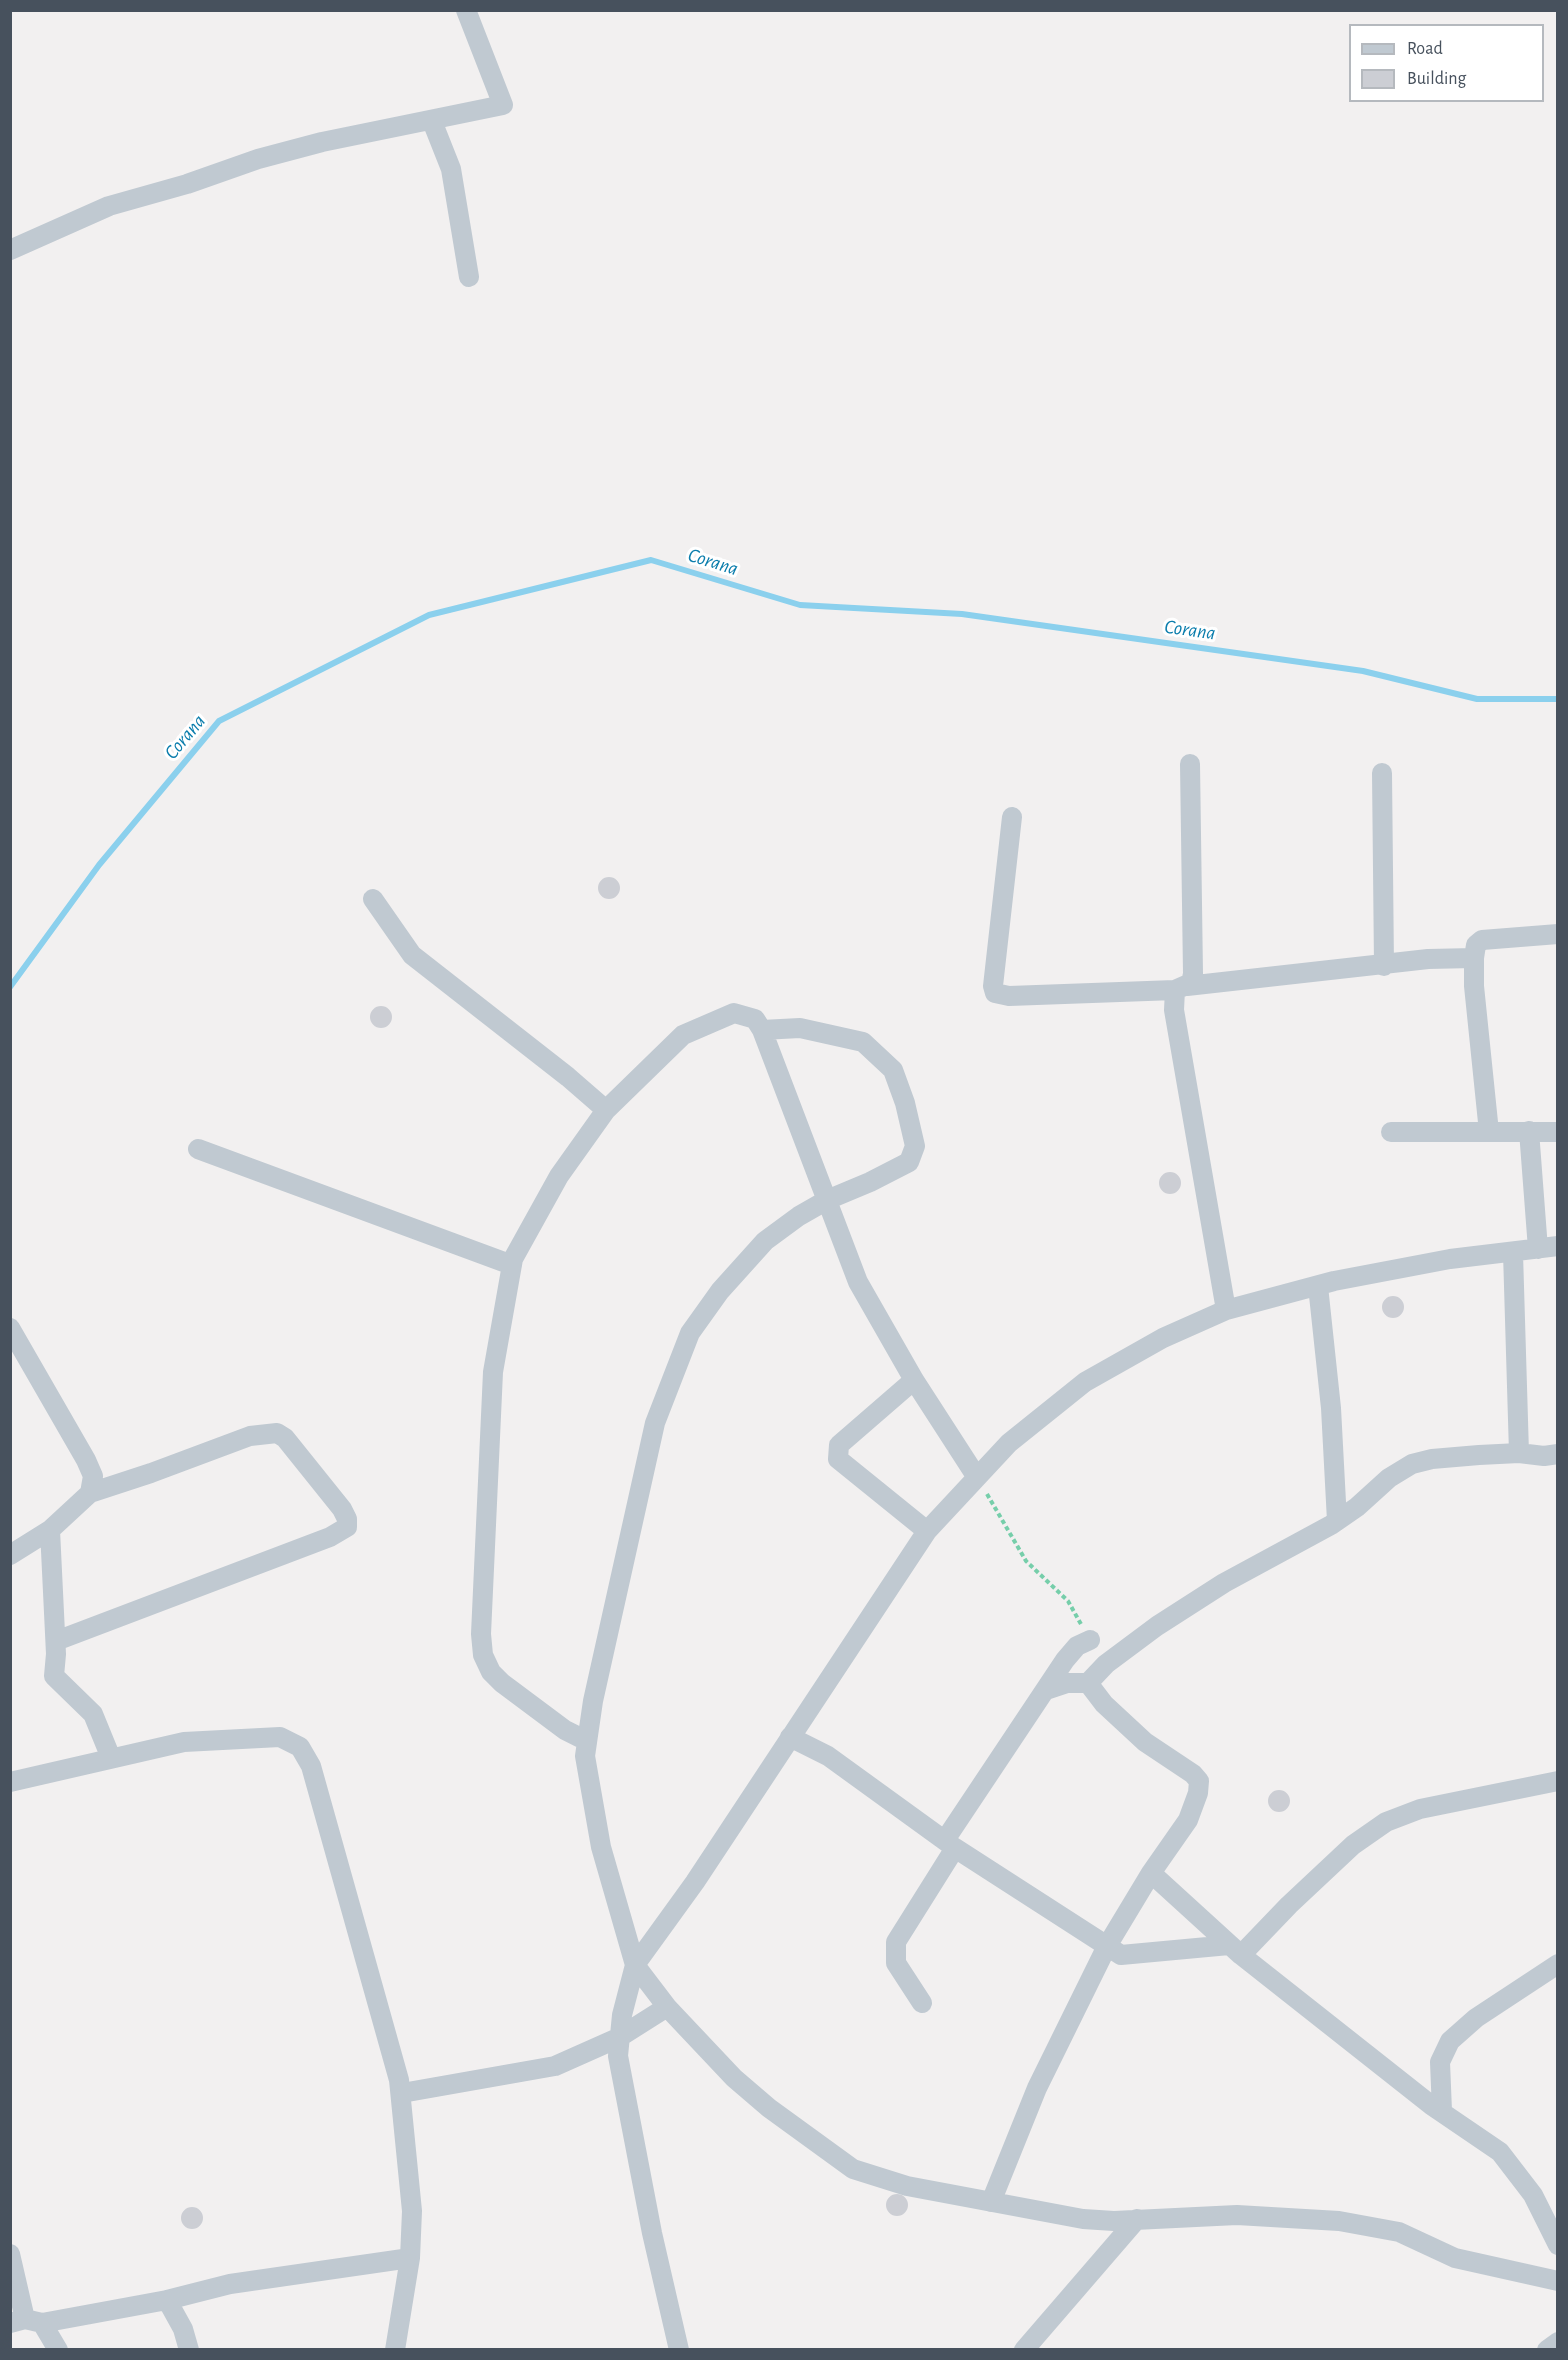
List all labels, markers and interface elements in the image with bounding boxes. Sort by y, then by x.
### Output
legend [1349,24,1544,102]
text: Road [1407,40,1443,58]
text: Building [1407,70,1466,88]
water label: Corana [685,543,741,581]
water label: Corana [1163,615,1217,645]
water label: Corana [159,710,211,764]

